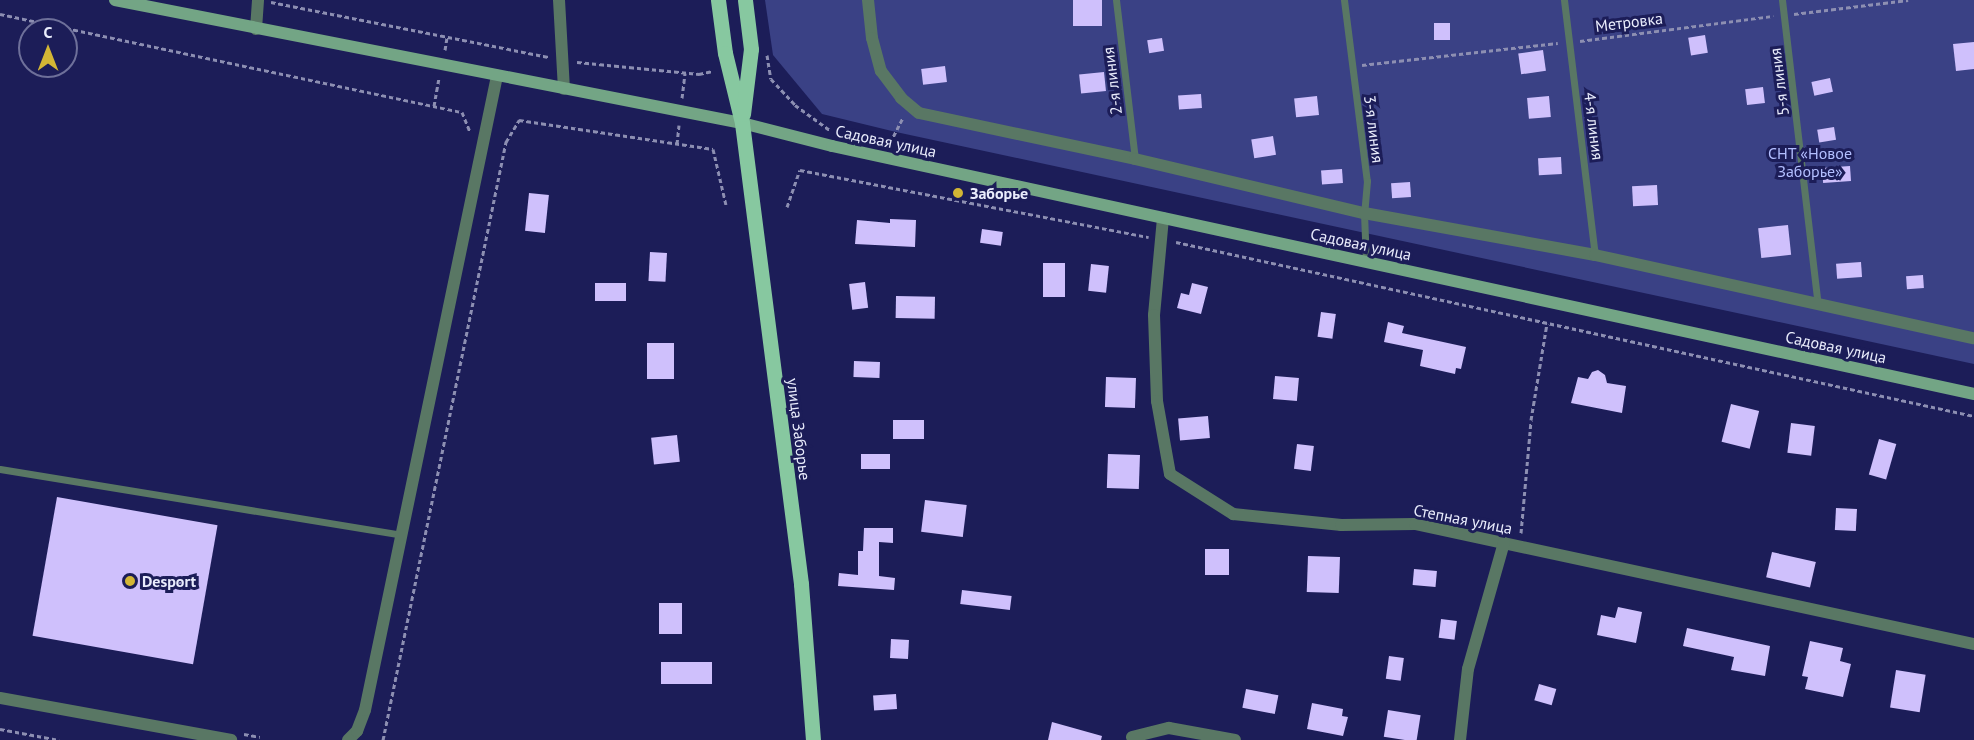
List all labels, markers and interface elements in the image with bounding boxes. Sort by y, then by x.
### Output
street label: Метровка [1594,8,1664,36]
north arrow [18,18,78,78]
text: С [44,22,52,42]
street label: 2-я линия [1098,46,1126,116]
street label: 5-я линия [1765,47,1793,117]
street label: 4-я линия [1580,91,1608,161]
street label: 3-я линия [1360,94,1388,164]
street label: Садовая улица [834,121,938,161]
park label: СНТ «Новое Заборье» [1768,143,1852,181]
place label: Заборье [970,183,1028,203]
marker: Заборье [951,186,965,200]
street label: Садовая улица [1309,224,1413,264]
street label: Садовая улица [1784,327,1888,367]
street label: улица Заборье [783,377,815,481]
street label: Степная улица [1412,500,1514,538]
place label: Desport [142,571,196,591]
marker: Desport [123,574,137,588]

